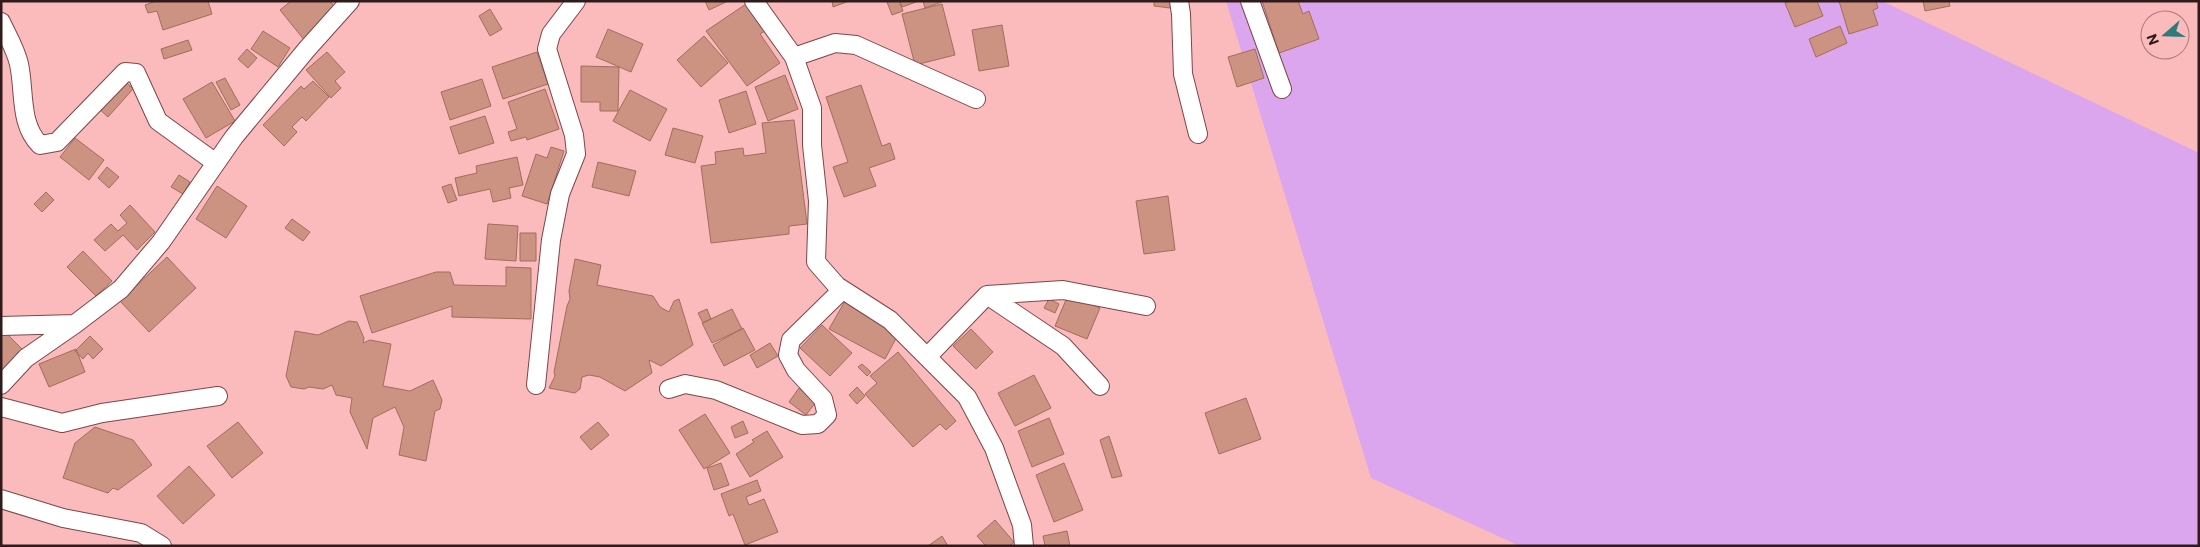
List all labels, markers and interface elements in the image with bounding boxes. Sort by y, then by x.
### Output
north arrow [2140,10,2190,60]
text: N [2143,32,2162,47]

